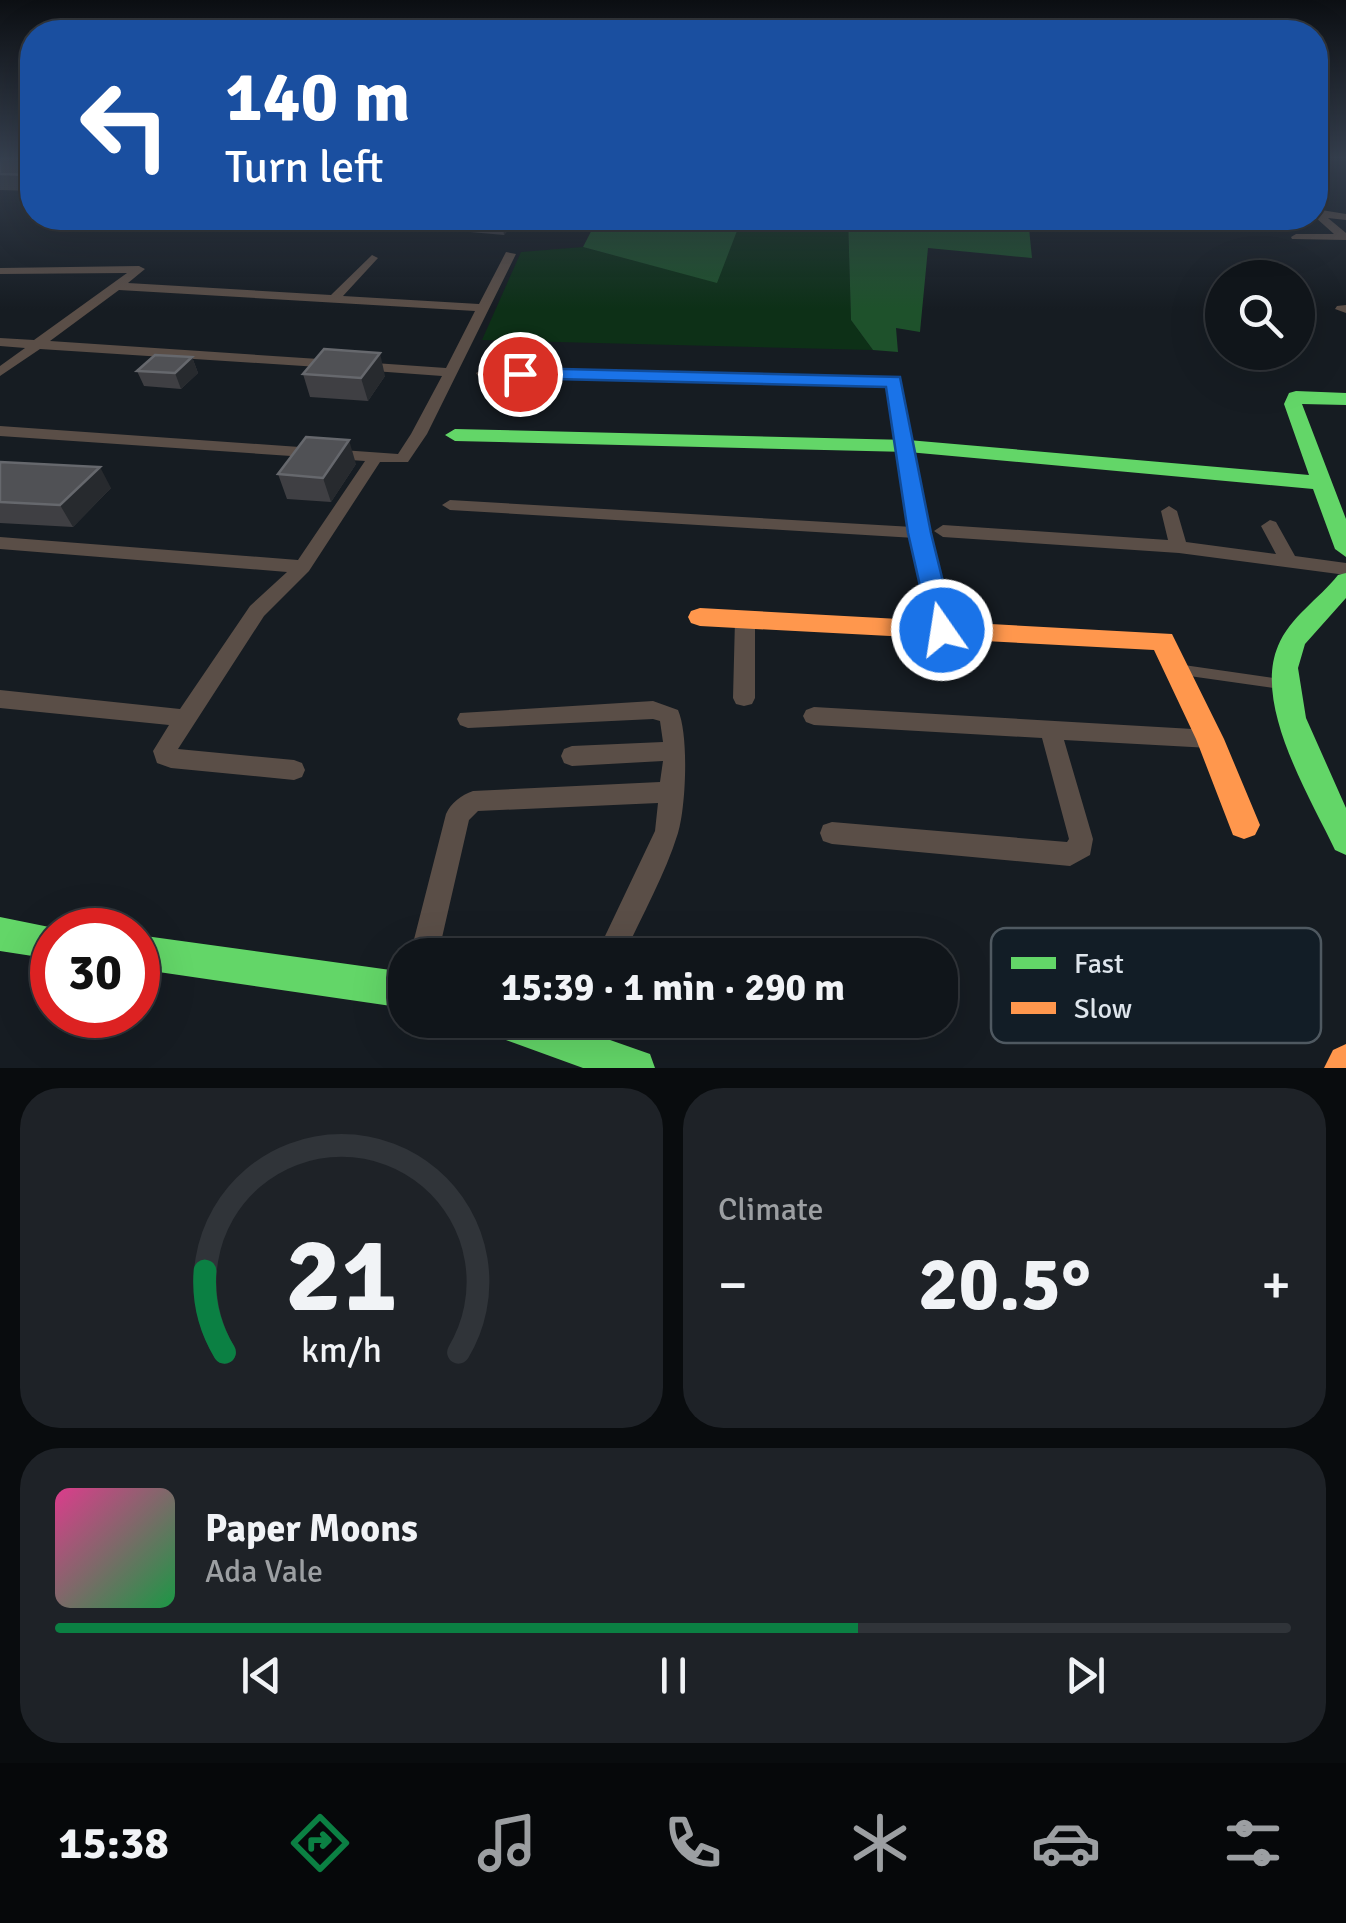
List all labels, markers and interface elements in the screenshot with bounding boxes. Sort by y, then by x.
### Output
text: 140 m [225,54,410,140]
icon: left [60,60,190,190]
text: Turn left [225,140,384,195]
map controls [1205,260,1315,370]
button: search [1205,260,1315,370]
pin [478,332,563,417]
icon: arrive [493,347,548,402]
position arrow [890,578,994,682]
speed limit sign: 30 [30,908,160,1038]
legend [991,928,1321,1043]
text: Fast [1074,947,1124,981]
text: 15:39 · 1 min · 290 m [501,964,845,1011]
text: Slow [1074,992,1132,1026]
text: Climate [718,1190,824,1229]
text: 21 [285,1212,398,1340]
text: 20.5° [918,1238,1091,1331]
text: − [718,1251,748,1319]
text: + [1261,1251,1291,1319]
text: km/h [301,1328,382,1372]
text: Paper Moons [205,1505,418,1552]
text: Ada Vale [205,1552,323,1591]
icon: previous [234,1648,289,1703]
icon: pause [646,1648,701,1703]
icon: next [1058,1648,1113,1703]
icon: directions [285,1808,355,1878]
icon: music [472,1808,542,1878]
icon: phone [658,1808,728,1878]
icon: climate [845,1808,915,1878]
icon: car [1031,1808,1101,1878]
icon: filters [1218,1808,1288,1878]
text: 15:38 [58,1816,169,1871]

